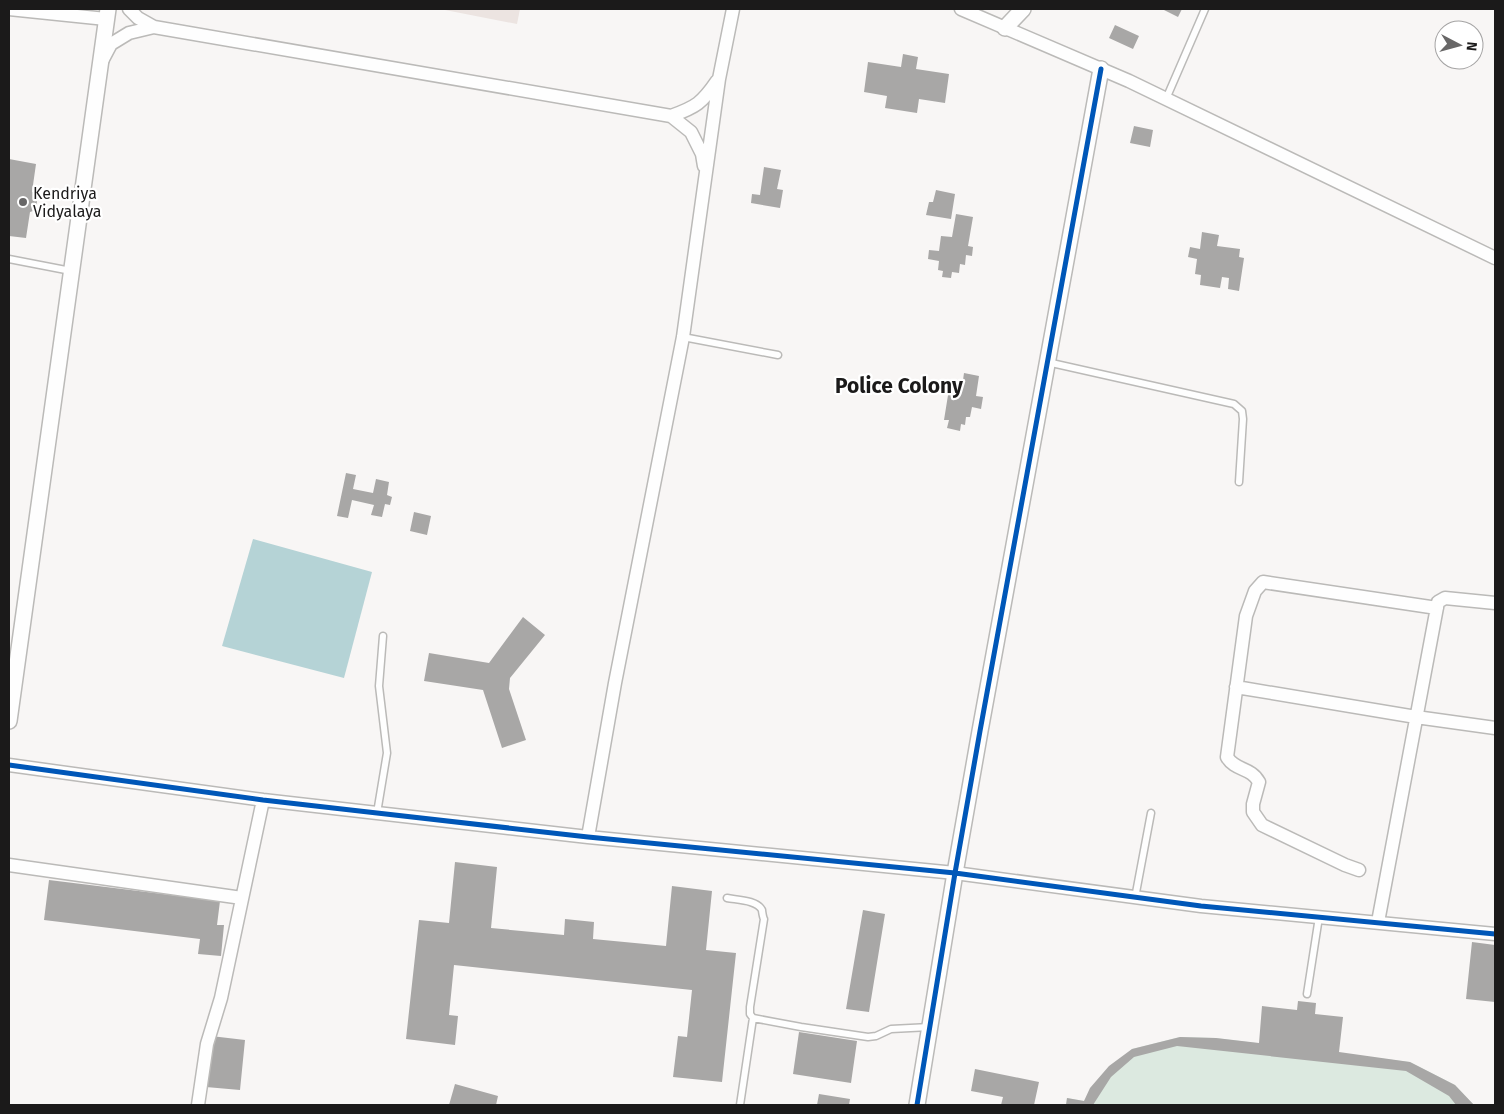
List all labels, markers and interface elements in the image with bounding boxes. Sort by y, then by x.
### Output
north arrow [1434,20,1484,70]
text: N [1462,41,1480,52]
place label: Kendriya Vidyalaya [33,184,102,221]
marker: Kendriya Vidyalaya [17,196,29,208]
district label: Police Colony [835,373,963,399]

